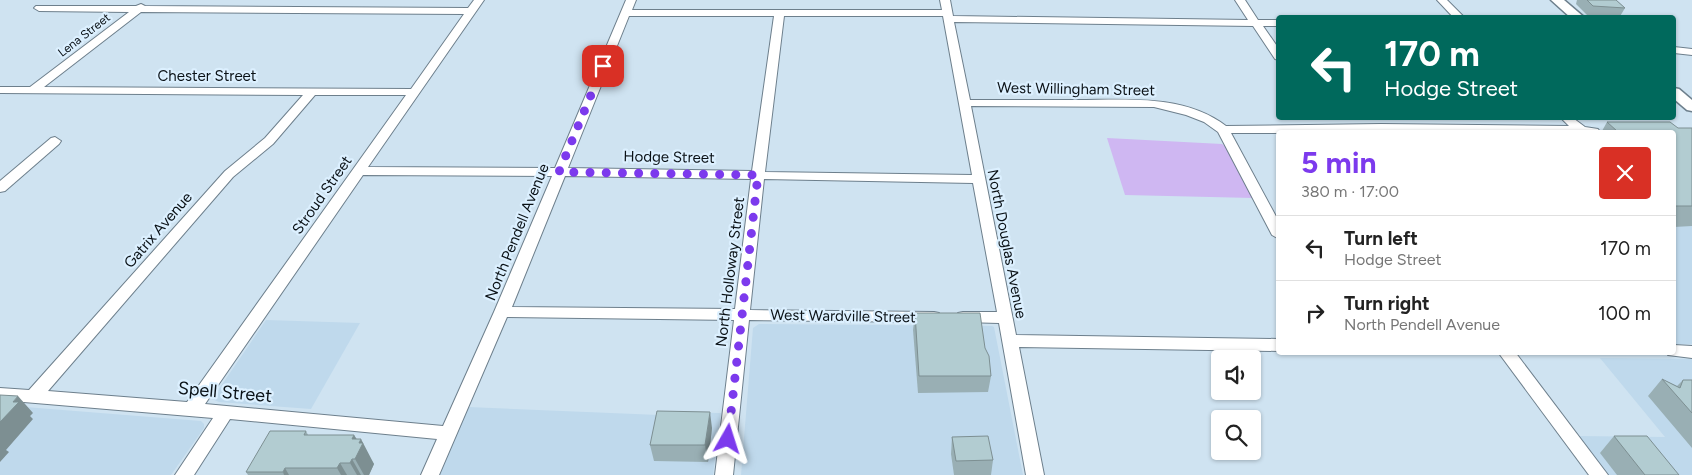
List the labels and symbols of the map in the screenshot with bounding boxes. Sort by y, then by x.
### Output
street label: Lena Street [55,10,113,60]
pin [582,45,624,87]
street label: Chester Street [158,67,257,85]
street label: West Willingham Street [997,79,1155,99]
street label: Hodge Street [623,147,715,167]
street label: Stroud Street [288,152,356,238]
street label: North Pendell Avenue [481,161,553,303]
street label: North Douglas Avenue [984,168,1030,320]
street label: Gatrix Avenue [120,188,196,272]
street label: North Holloway Street [712,196,748,348]
street label: West Wardville Street [770,306,916,326]
street label: Spell Street [177,377,273,407]
position arrow [701,412,753,464]

